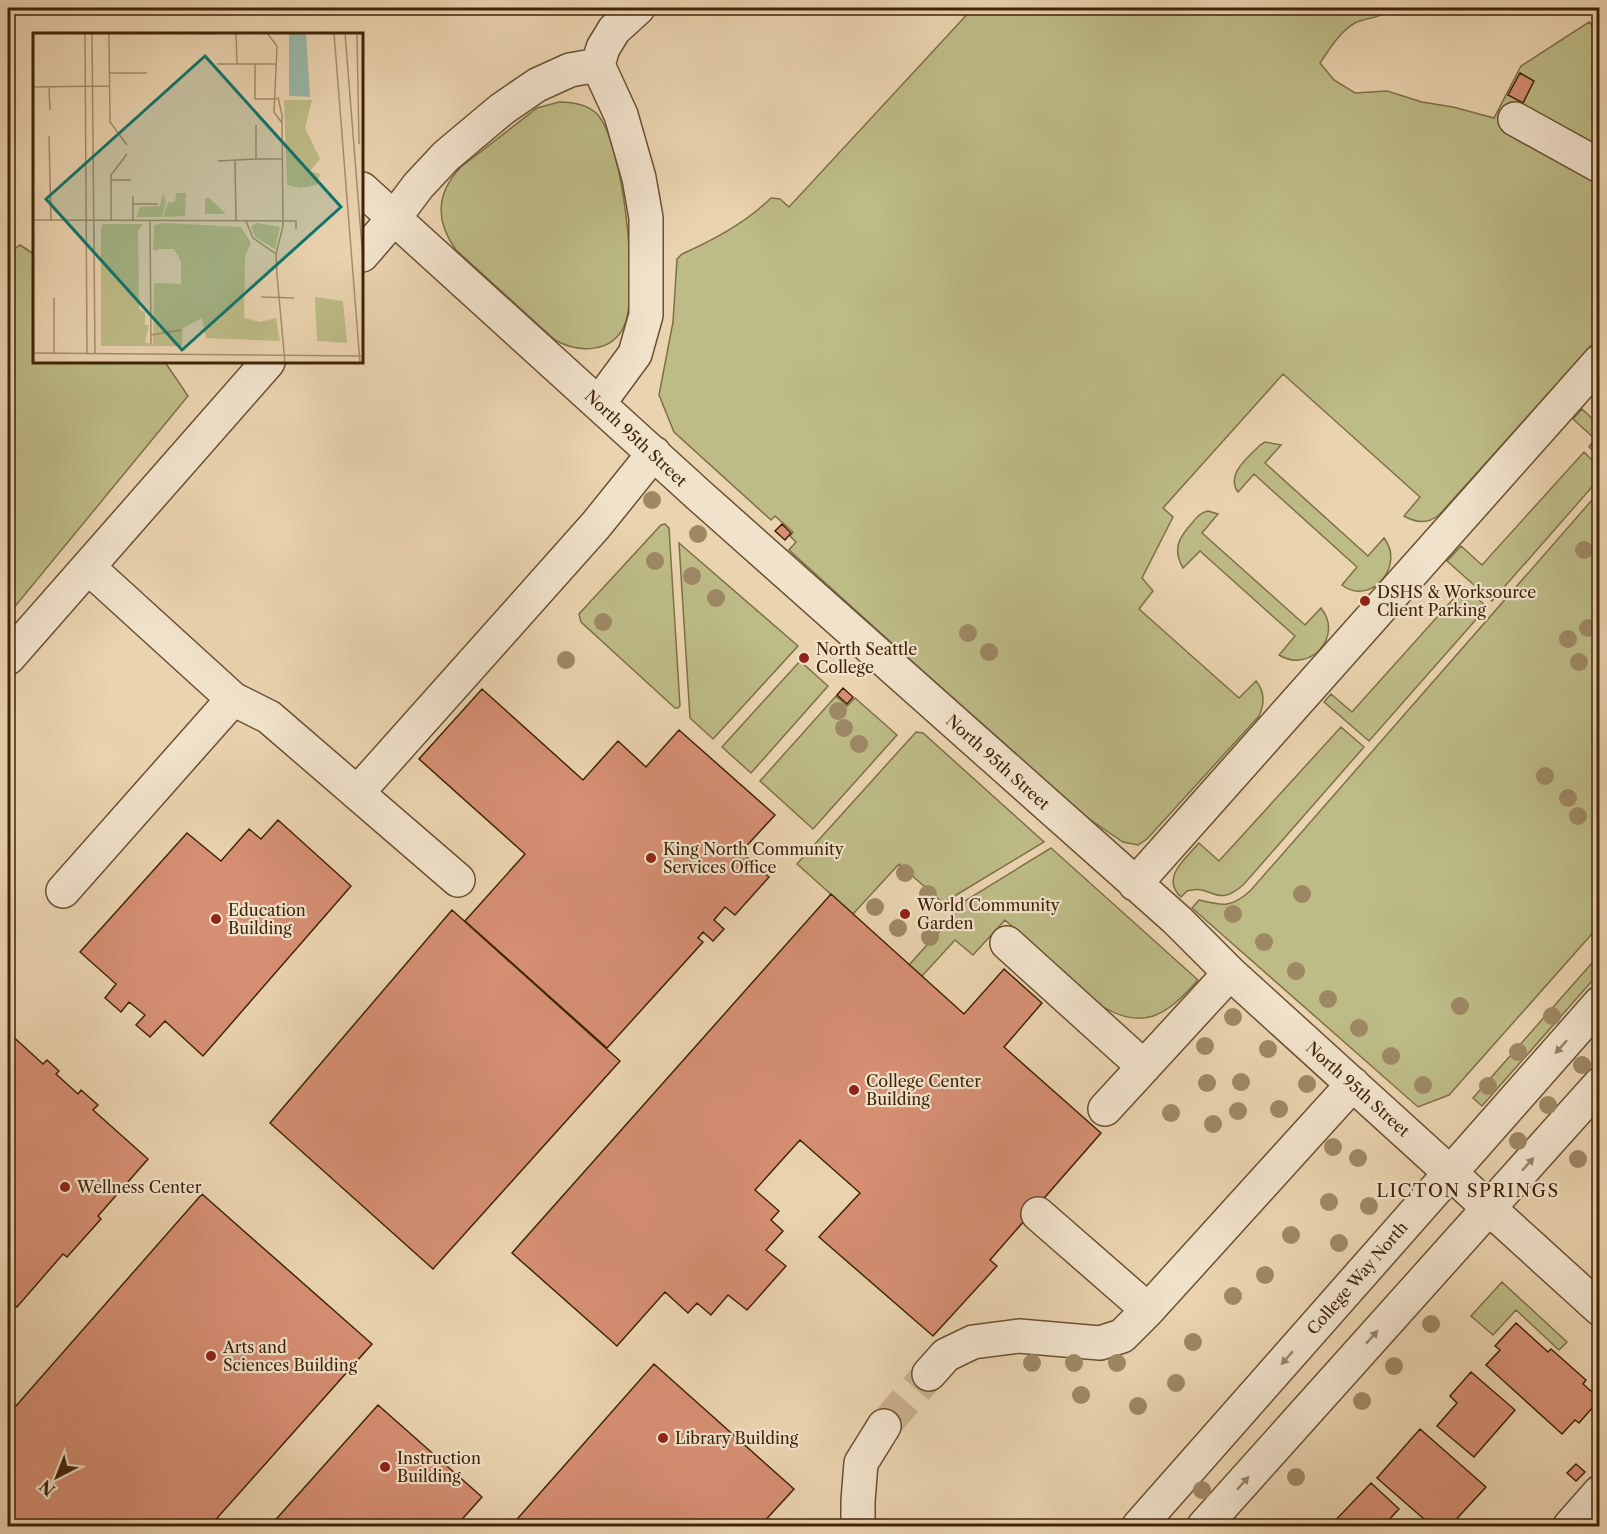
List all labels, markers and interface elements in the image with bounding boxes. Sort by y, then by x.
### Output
inset map [33,33,363,363]
street label: North 95th Street [581,385,692,491]
place label: DSHS & Worksource Client Parking [1377,582,1536,620]
marker: DSHS & Worksource Client Parking [1358,594,1372,608]
place label: North Seattle College [816,639,917,677]
marker: North Seattle College [797,651,811,665]
street label: North 95th Street [942,710,1054,814]
place label: King North Community Services Office [663,839,845,877]
marker: King North Community Services Office [644,851,658,865]
place label: World Community Garden [916,895,1061,933]
place label: Education Building [228,900,306,938]
marker: World Community Garden [898,907,912,921]
marker: Education Building [209,912,223,926]
street label: North 95th Street [1302,1037,1414,1141]
one-way arrow [1555,1039,1568,1054]
place label: College Center Building [866,1071,981,1109]
marker: College Center Building [847,1083,861,1097]
one-way arrow [1521,1156,1535,1171]
place label: Wellness Center [76,1177,202,1197]
marker: Wellness Center [58,1180,72,1194]
district label: LICTON SPRINGS [1376,1180,1560,1202]
street label: College Way North [1302,1217,1412,1339]
one-way arrow [1365,1330,1378,1345]
place label: Arts and Sciences Building [222,1337,358,1375]
marker: Arts and Sciences Building [204,1349,218,1363]
one-way arrow [1281,1350,1294,1365]
place label: Library Building [675,1428,799,1448]
marker: Library Building [656,1431,670,1445]
north arrow [27,1447,87,1507]
place label: Instruction Building [397,1448,481,1486]
marker: Instruction Building [378,1460,392,1474]
text: N [35,1476,59,1500]
one-way arrow [1236,1476,1249,1491]

